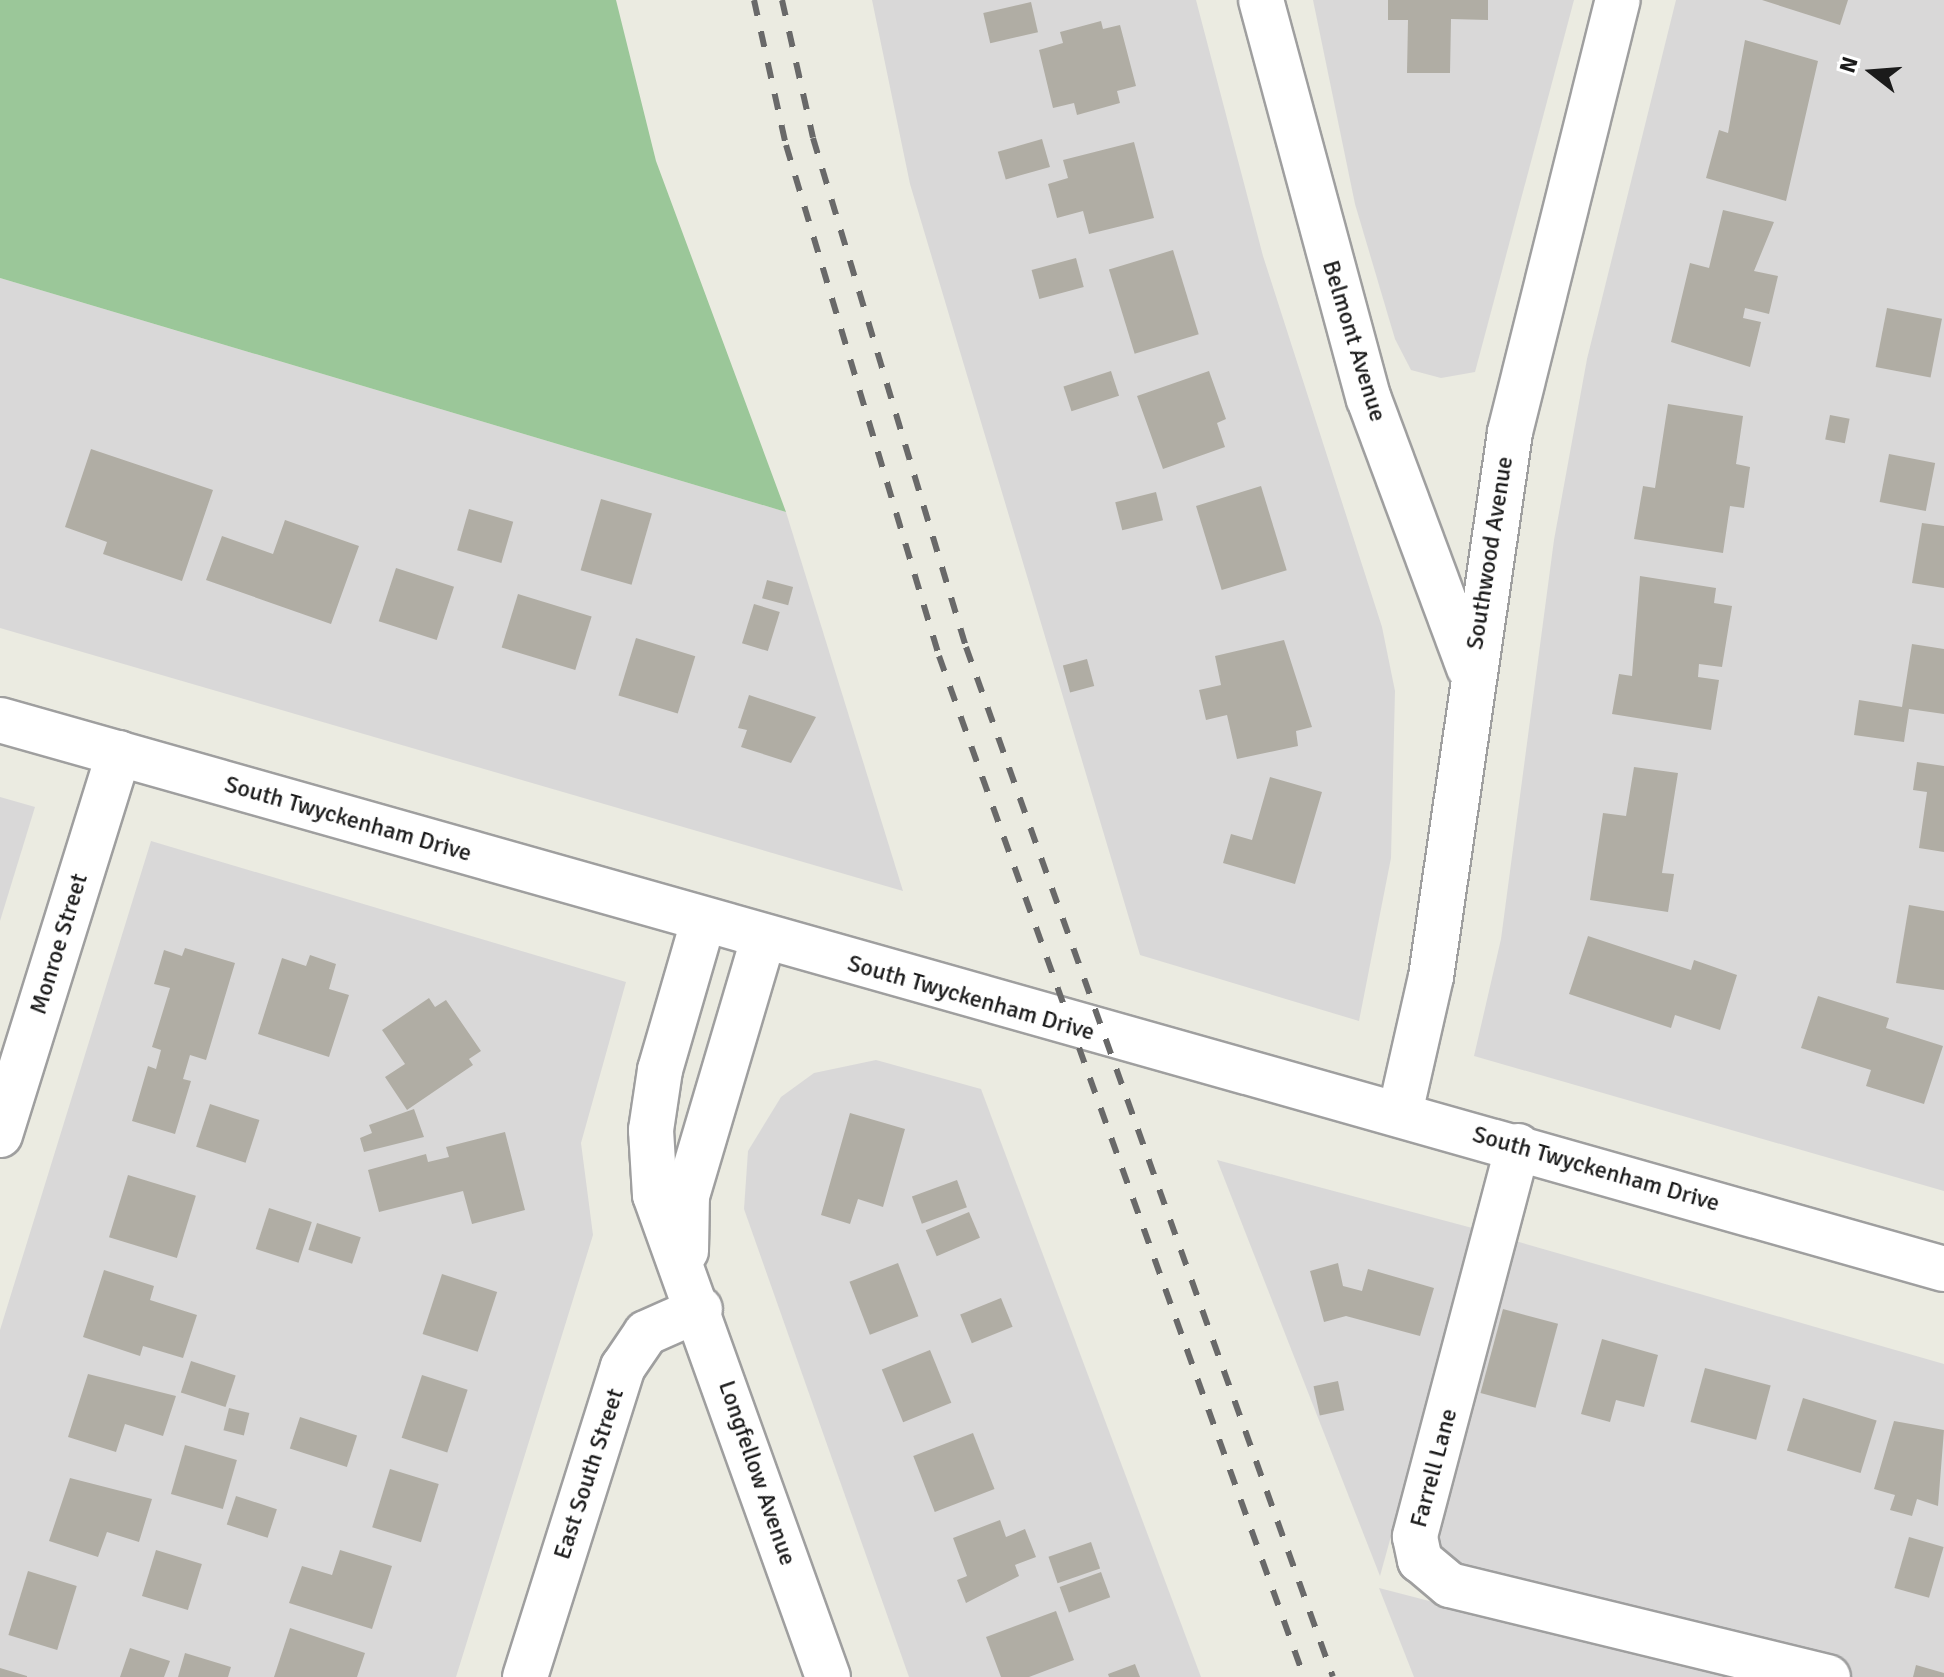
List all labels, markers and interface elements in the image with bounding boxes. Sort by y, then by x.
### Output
north arrow [1832,32,1912,112]
text: N [1833,54,1864,76]
street label: Belmont Avenue [1316,257,1392,425]
street label: Southwood Avenue [1461,454,1519,652]
street label: South Twyckenham Drive [221,770,475,868]
street label: Monroe Street [24,870,94,1018]
street label: South Twyckenham Drive [844,949,1098,1047]
street label: South Twyckenham Drive [1469,1120,1723,1218]
street label: Longfellow Avenue [712,1377,802,1569]
street label: East South Street [548,1385,630,1563]
street label: Farrell Lane [1404,1405,1464,1531]

